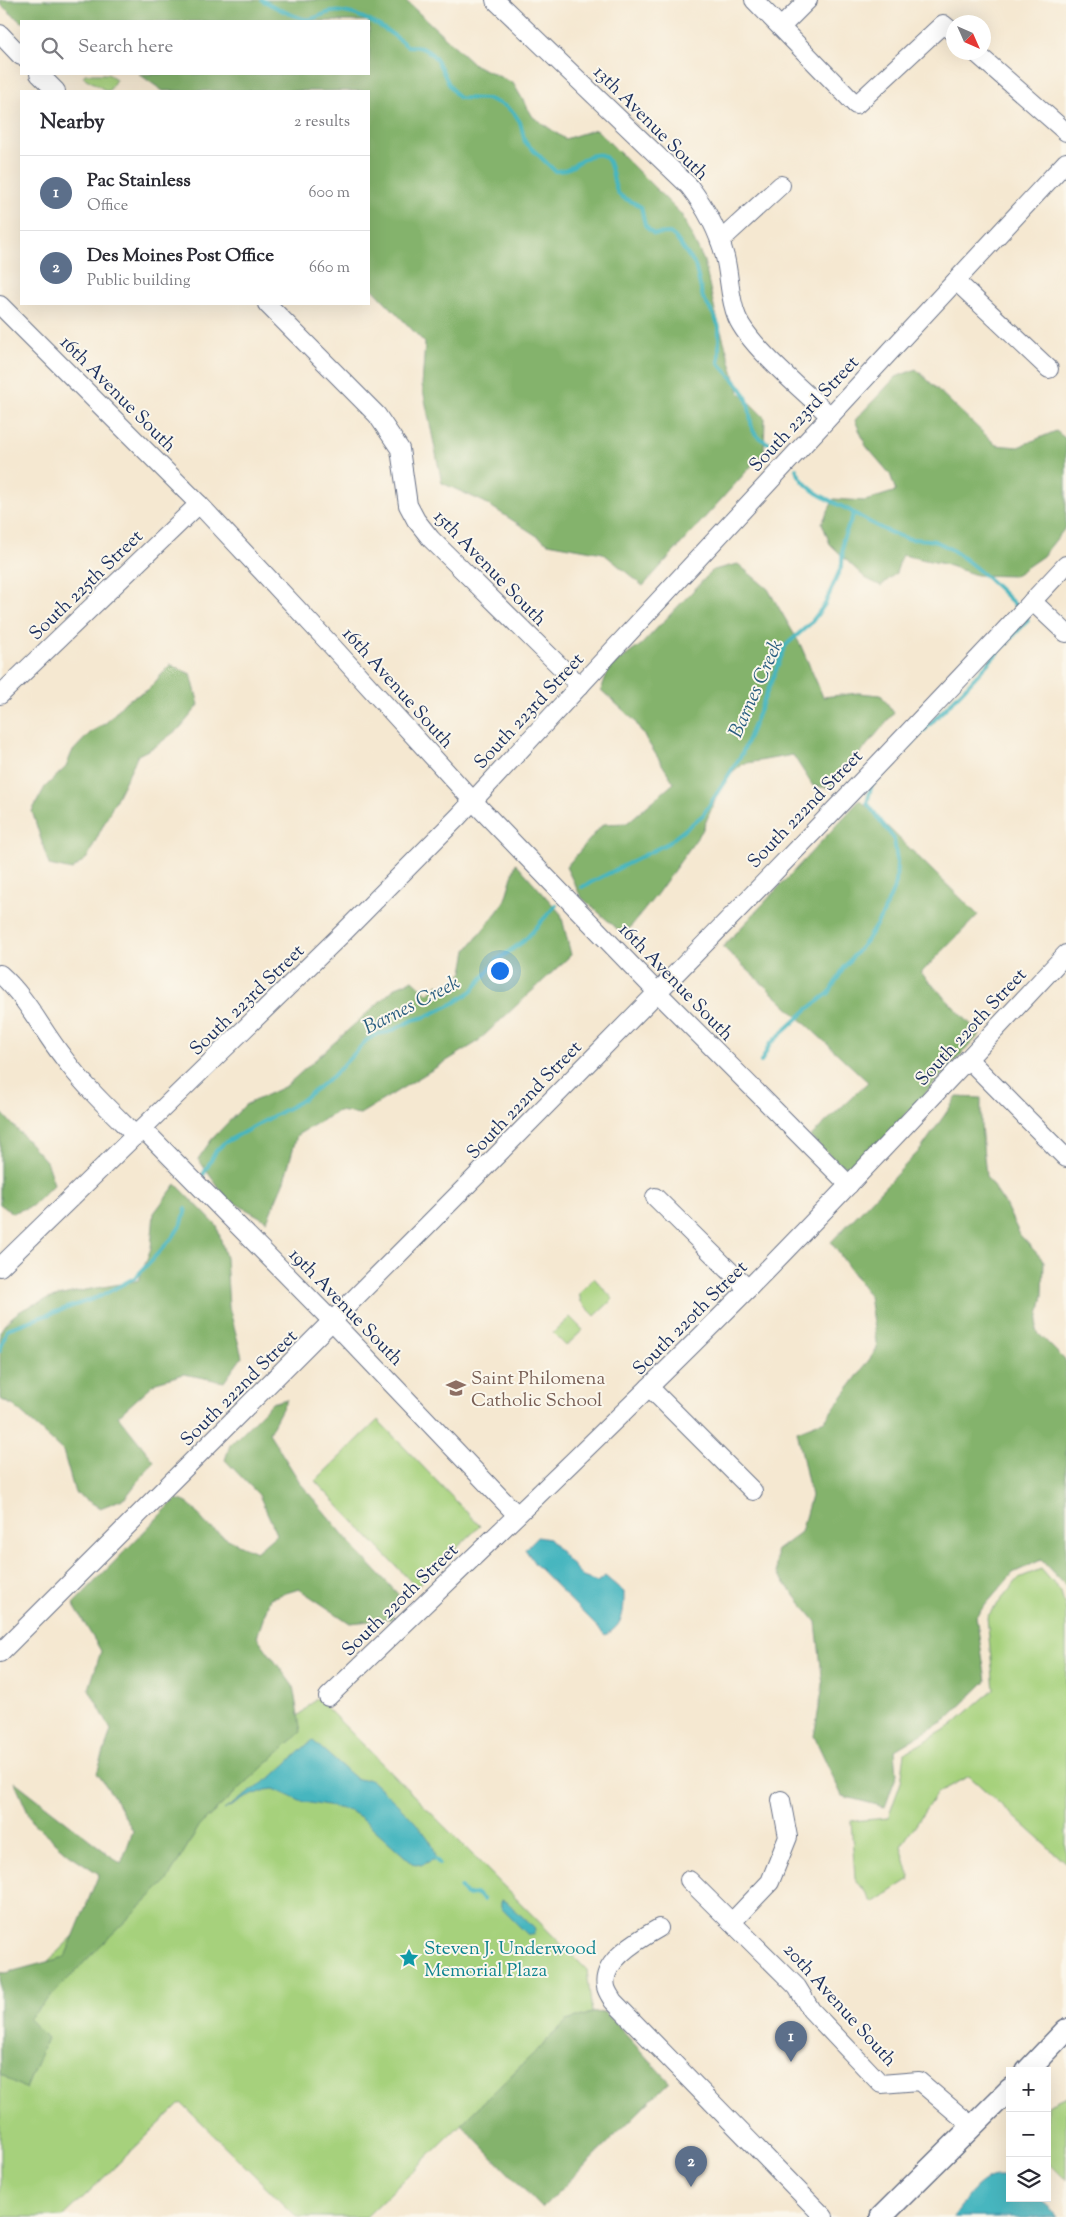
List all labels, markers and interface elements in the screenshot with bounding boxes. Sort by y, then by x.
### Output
north arrow [946,15,991,60]
search box [20,20,370,75]
icon: search [38,34,66,62]
text: Search here [78,34,173,61]
street label: 13th Avenue South [586,60,714,188]
text: Nearby [40,108,105,138]
text: 2 results [294,111,350,134]
text: Pac Stainless [87,168,191,195]
text: 1 [53,182,59,205]
text: 600 m [308,182,350,205]
text: Office [87,195,128,218]
text: Des Moines Post Office [87,243,274,270]
text: 2 [52,257,60,280]
text: 660 m [309,257,350,280]
text: Public building [87,270,191,293]
street label: 16th Avenue South [53,330,182,459]
street label: South 223rd Street [744,350,866,479]
street label: 15th Avenue South [427,505,552,633]
street label: South 225th Street [24,524,150,647]
street label: 16th Avenue South [335,622,459,755]
water label: Barnes Creek [723,635,792,743]
street label: South 223rd Street [469,647,591,776]
street label: South 222nd Street [742,744,870,875]
street label: 16th Avenue South [612,917,739,1048]
street label: South 223rd Street [184,938,312,1063]
your location [487,958,513,984]
street label: South 220th Street [910,962,1034,1093]
water label: Barnes Creek [359,970,465,1043]
street label: South 222nd Street [461,1035,589,1166]
street label: 19th Avenue South [282,1243,409,1373]
street label: South 220th Street [627,1255,755,1382]
street label: South 222nd Street [175,1324,305,1453]
place label: Saint Philomena Catholic School [471,1366,605,1415]
school or university icon: Saint Philomena Catholic School [445,1377,467,1399]
street label: South 220th Street [336,1538,465,1664]
place label: Steven J. Underwood Memorial Plaza [424,1936,597,1985]
street label: 20th Avenue South [776,1938,902,2074]
place icon: Steven J. Underwood Memorial Plaza [398,1947,420,1969]
pin: 1 [775,2021,807,2062]
map controls [1006,2067,1051,2202]
button: + [1006,2067,1051,2112]
button: − [1006,2112,1051,2157]
pin: 2 [675,2146,707,2187]
button: layers [1006,2157,1051,2202]

